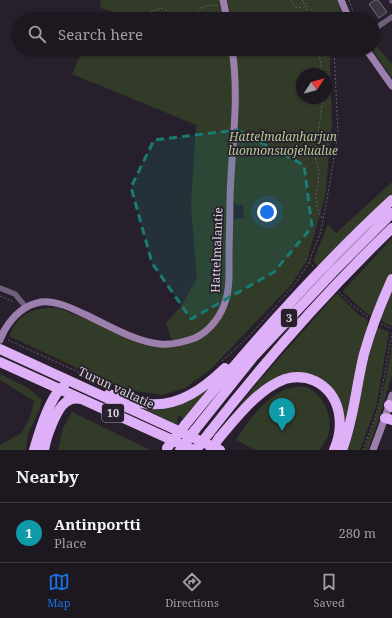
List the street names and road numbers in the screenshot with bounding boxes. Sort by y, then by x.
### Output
street label: Hattelmalantie [207,207,226,293]
road number: 3 [281,309,297,327]
street label: Turun valtatie [75,363,157,413]
road number: 10 [102,404,124,422]

